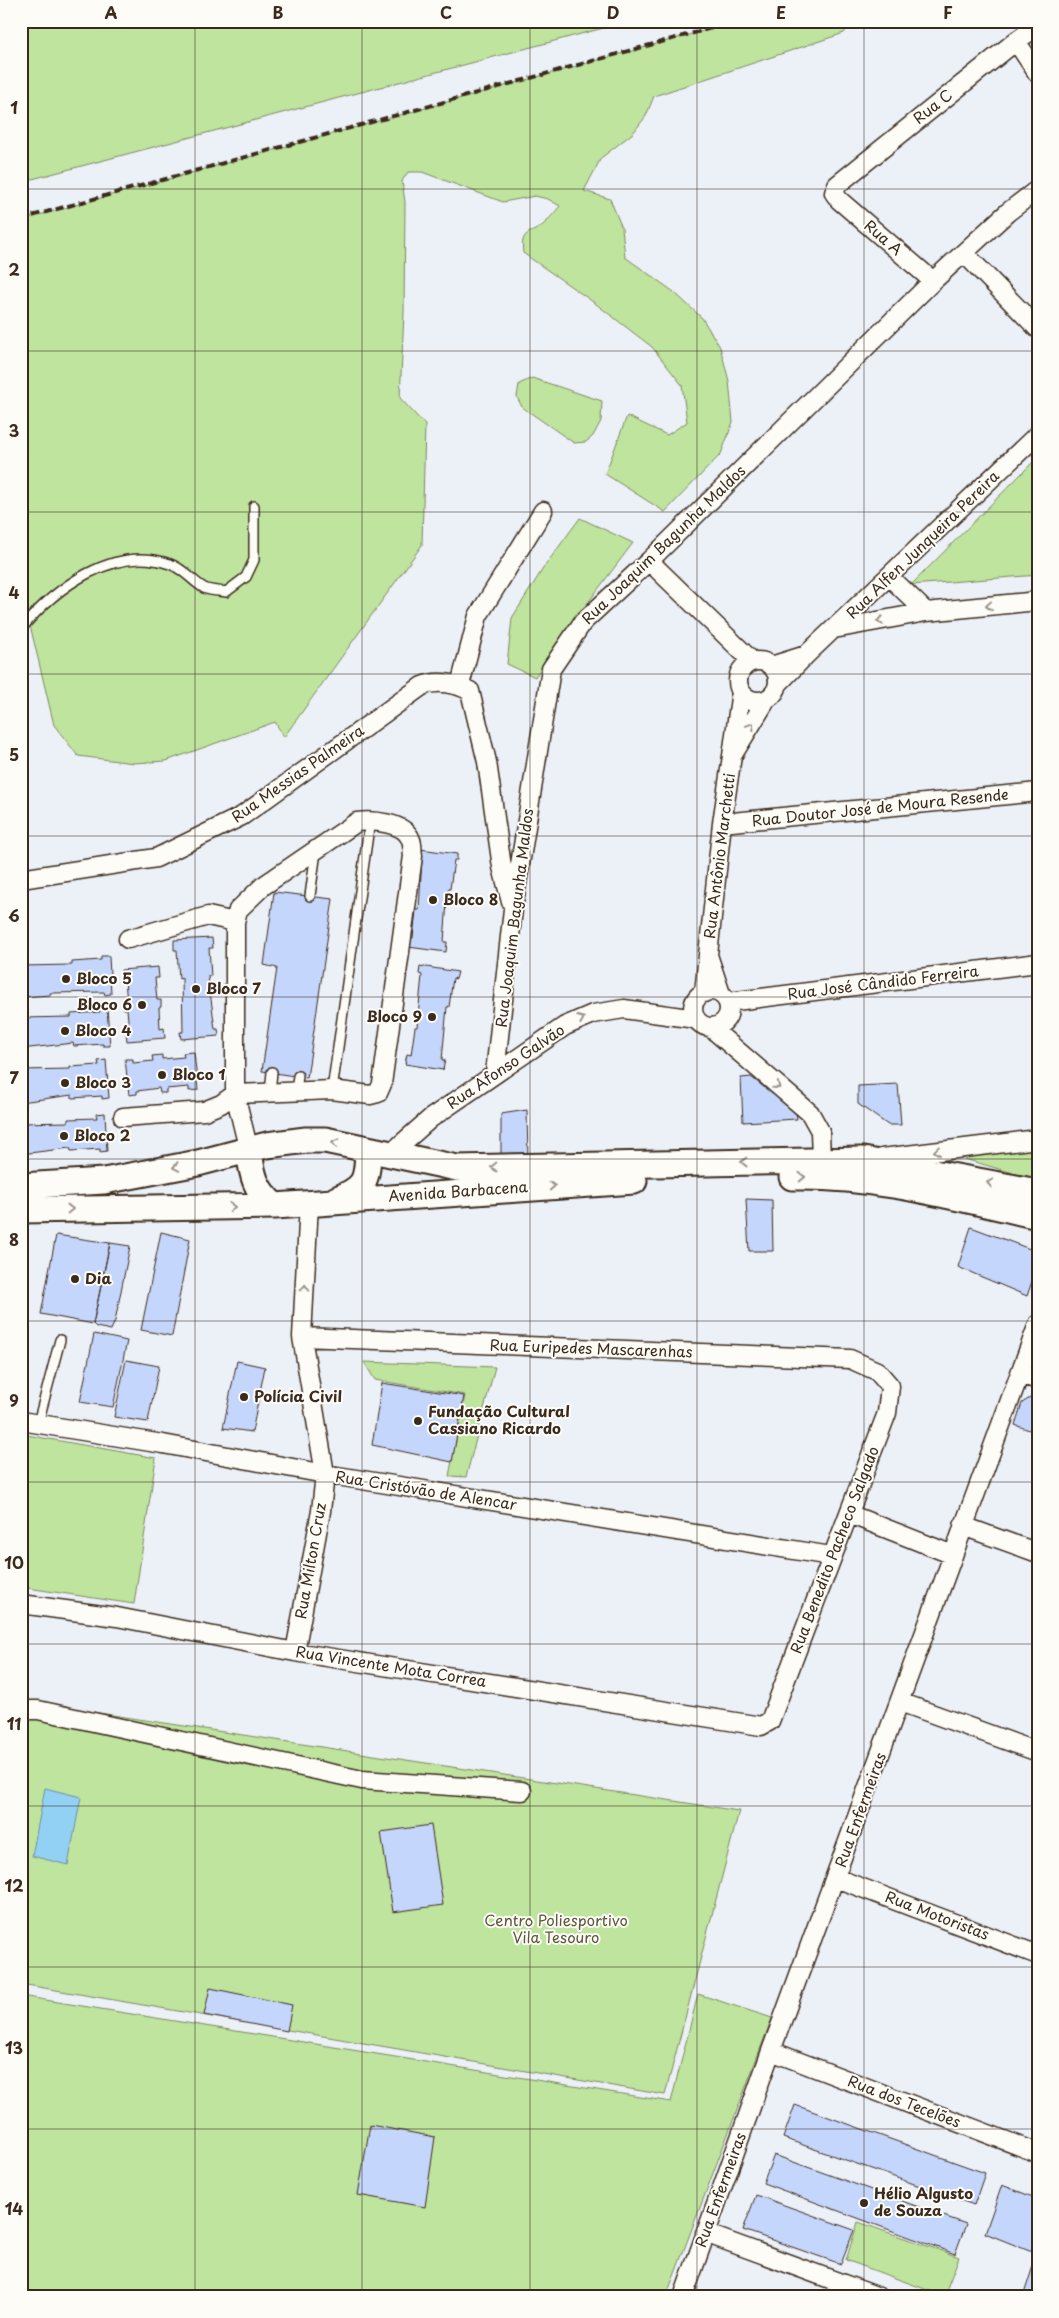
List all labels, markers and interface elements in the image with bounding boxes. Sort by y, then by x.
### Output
text: A [105,0,118,24]
text: B [273,0,284,24]
text: C [440,0,452,24]
text: D [607,0,619,24]
text: E [776,0,786,24]
text: F [943,0,953,24]
street label: Rua C [907,83,957,129]
text: 1 [10,95,18,119]
street label: Rua A [860,214,908,260]
text: 2 [8,257,20,281]
text: 3 [9,418,19,442]
street label: Rua Joaquim Bagunha Maldos [576,459,750,629]
street label: Rua Alfen Junqueira Pereira [840,464,1004,623]
text: 4 [9,580,20,604]
one-way arrow [985,600,993,611]
one-way arrow [876,615,885,625]
street label: Rua Messias Palmeira [226,718,369,827]
one-way arrow [744,722,754,731]
text: 5 [9,742,19,766]
street label: Rua Antônio Marchetti [697,772,740,940]
street label: Rua Doutor José de Moura Resende [750,782,1009,831]
street label: Rua Joaquim Bagunha Maldos [489,807,538,1029]
place label: Bloco 8 [443,887,498,910]
marker: Bloco 8 [427,894,439,906]
text: 6 [8,903,20,927]
street label: Rua José Cândido Ferreira [786,958,980,1005]
place label: Bloco 5 [76,966,132,989]
marker: Bloco 5 [60,973,72,985]
place label: Bloco 7 [206,976,261,999]
marker: Bloco 7 [190,983,202,995]
place label: Bloco 6 [77,992,132,1015]
marker: Bloco 6 [136,999,148,1011]
place label: Bloco 9 [367,1004,422,1027]
marker: Bloco 9 [426,1011,438,1023]
one-way arrow [576,1015,585,1026]
place label: Bloco 4 [75,1018,132,1041]
street label: Rua Afonso Galvão [442,1018,569,1114]
marker: Bloco 4 [59,1025,71,1037]
place label: Bloco 1 [172,1062,225,1085]
text: 7 [9,1065,19,1089]
marker: Bloco 1 [156,1069,168,1081]
place label: Bloco 3 [75,1070,131,1093]
marker: Bloco 3 [59,1077,71,1089]
one-way arrow [772,1080,781,1089]
place label: Bloco 2 [74,1123,131,1146]
marker: Bloco 2 [58,1130,70,1142]
one-way arrow [330,1138,339,1149]
one-way arrow [933,1145,941,1156]
one-way arrow [740,1156,748,1167]
one-way arrow [171,1162,180,1172]
one-way arrow [490,1162,498,1173]
one-way arrow [798,1171,806,1182]
street label: Avenida Barbacena [387,1174,529,1207]
one-way arrow [985,1179,994,1189]
one-way arrow [548,1180,556,1191]
one-way arrow [229,1201,237,1212]
one-way arrow [66,1204,74,1214]
text: 8 [9,1227,19,1251]
place label: Dia [85,1266,112,1289]
marker: Dia [69,1273,81,1285]
one-way arrow [299,1284,310,1292]
street label: Rua Euripedes Mascarenhas [489,1332,693,1363]
place label: Polícia Civil [254,1384,342,1407]
text: 9 [9,1388,19,1412]
marker: Polícia Civil [238,1391,250,1403]
place label: Fundação Cultural Cassiano Ricardo [428,1399,570,1439]
marker: Fundação Cultural Cassiano Ricardo [412,1415,424,1427]
street label: Rua Benedito Pacheco Salgado [783,1442,884,1657]
street label: Rua Cristóvão de Alencar [334,1464,519,1515]
street label: Rua Milton Cruz [288,1501,331,1621]
text: 10 [4,1550,24,1574]
street label: Rua Vincente Mota Correa [294,1639,489,1692]
text: 11 [7,1711,21,1735]
street label: Rua Enfermeiras [828,1749,891,1870]
text: 12 [5,1873,23,1897]
street label: Rua Motoristas [882,1884,993,1945]
park label: Centro Poliesportivo Vila Tesouro [484,1908,628,1948]
text: 13 [5,2035,23,2059]
street label: Rua dos Tecelões [845,2069,964,2133]
street label: Rua Enfermeiras [688,2129,751,2250]
place label: Hélio Algusto de Souza [874,2181,973,2221]
text: 14 [5,2196,23,2220]
marker: Hélio Algusto de Souza [858,2197,870,2209]

